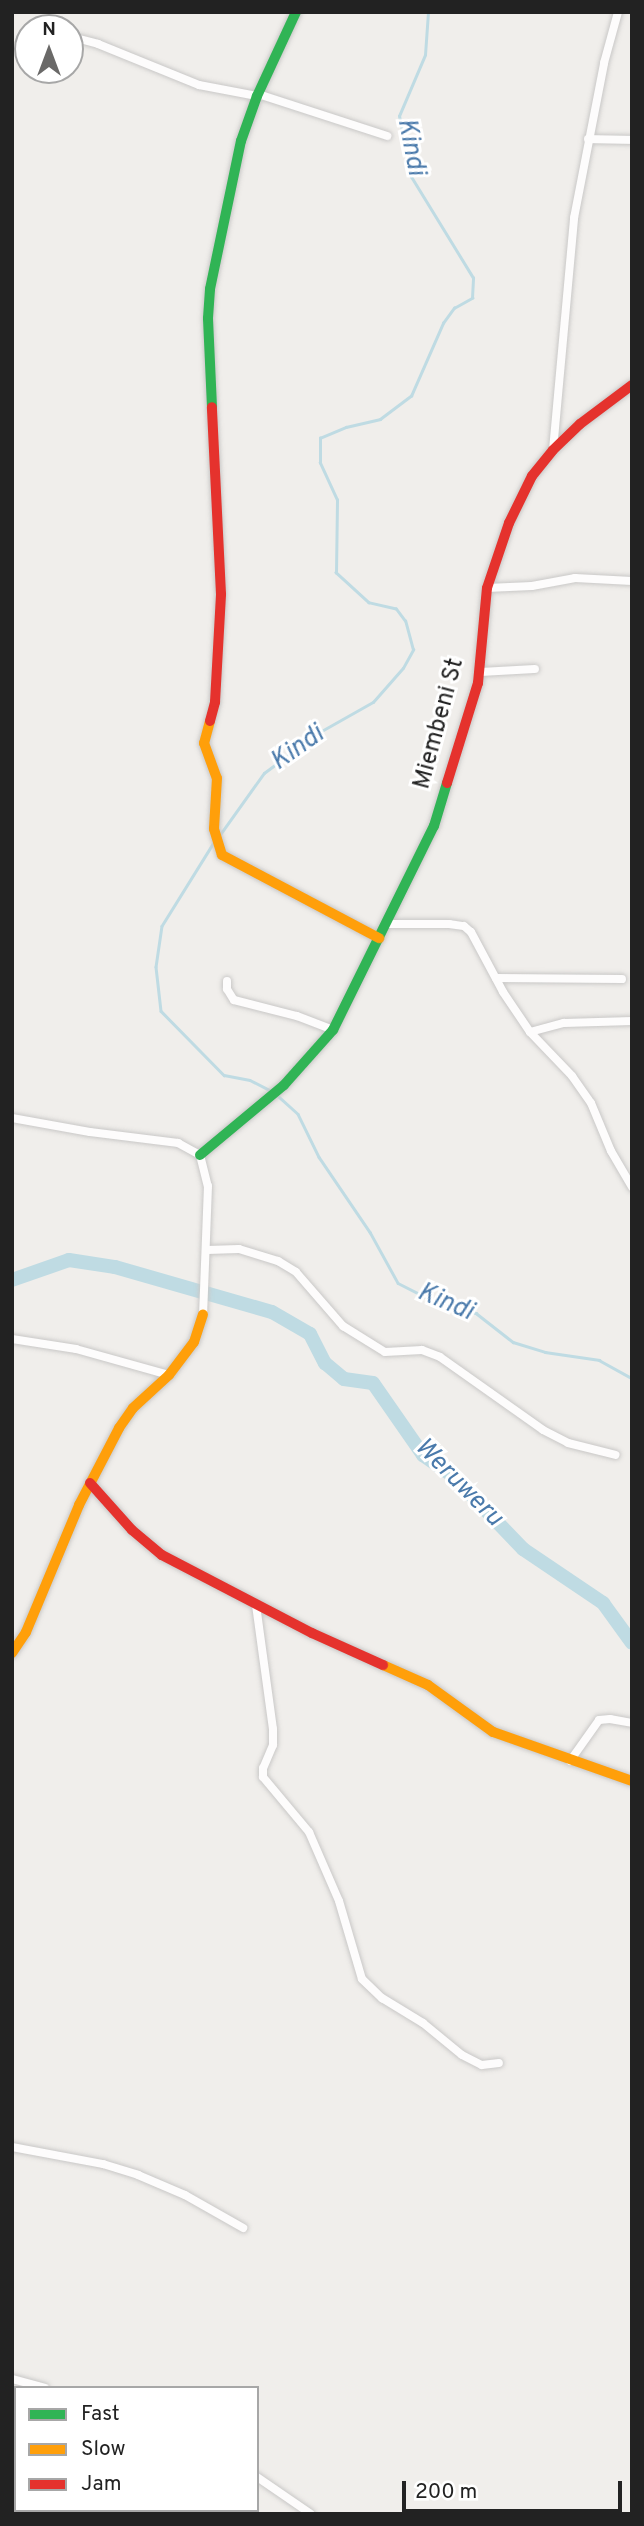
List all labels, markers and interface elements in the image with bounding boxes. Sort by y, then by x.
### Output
north arrow [14,14,84,84]
text: N [42,18,56,42]
water label: Kindi [389,116,431,178]
street label: Miembeni St [409,655,471,793]
water label: Kindi [265,720,331,778]
water label: Kindi [412,1277,478,1329]
water label: Weruweru [407,1432,509,1534]
legend [14,2386,259,2512]
text: Fast [81,2401,120,2428]
text: Slow [81,2436,126,2463]
scale bar [406,2466,626,2510]
text: Jam [81,2471,122,2498]
text: 200 m [415,2479,477,2506]

